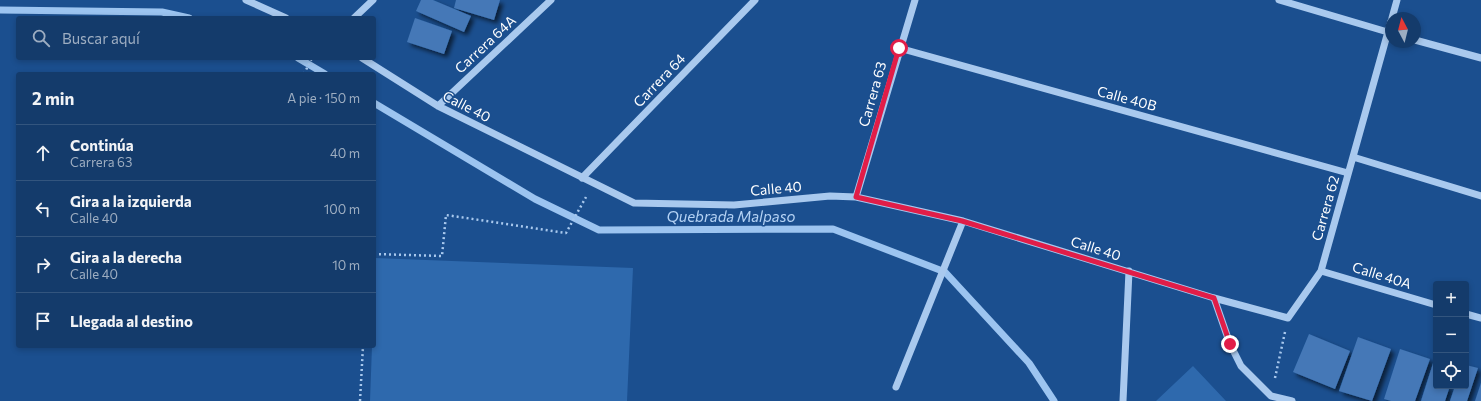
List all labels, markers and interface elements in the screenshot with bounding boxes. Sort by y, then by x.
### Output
street label: Carrera 64A [451,11,519,77]
north arrow [1385,12,1421,48]
search box [16,16,376,60]
icon: search [30,27,52,49]
text: Buscar aquí [62,29,140,47]
route start [890,39,908,57]
street label: Carrera 64 [629,49,689,110]
street label: Carrera 63 [855,59,889,129]
street label: Calle 40B [1095,82,1159,114]
street label: Calle 40 [440,87,494,125]
text: 2 min [32,88,74,109]
text: A pie · 150 m [287,90,360,106]
text: Continúa [70,136,134,154]
icon: ahead [32,142,54,164]
text: 40 m [330,145,360,161]
text: Carrera 63 [70,154,132,170]
street label: Carrera 62 [1308,173,1342,243]
street label: Calle 40 [750,177,802,199]
text: Gira a la izquierda [70,192,192,210]
icon: left [32,198,54,220]
text: 100 m [324,201,360,217]
water label: Quebrada Malpaso [667,207,795,225]
text: Calle 40 [70,210,118,226]
street label: Calle 40 [1069,232,1123,264]
text: Gira a la derecha [70,248,182,266]
icon: right [32,254,54,276]
text: 10 m [332,257,360,273]
street label: Calle 40A [1350,258,1414,292]
text: Calle 40 [70,266,118,282]
map controls [1433,281,1469,389]
button: + [1433,281,1469,317]
icon: arrive [32,310,54,332]
text: Llegada al destino [70,312,193,330]
button: − [1433,317,1469,353]
route end [1221,335,1239,353]
button: locate [1433,353,1469,389]

